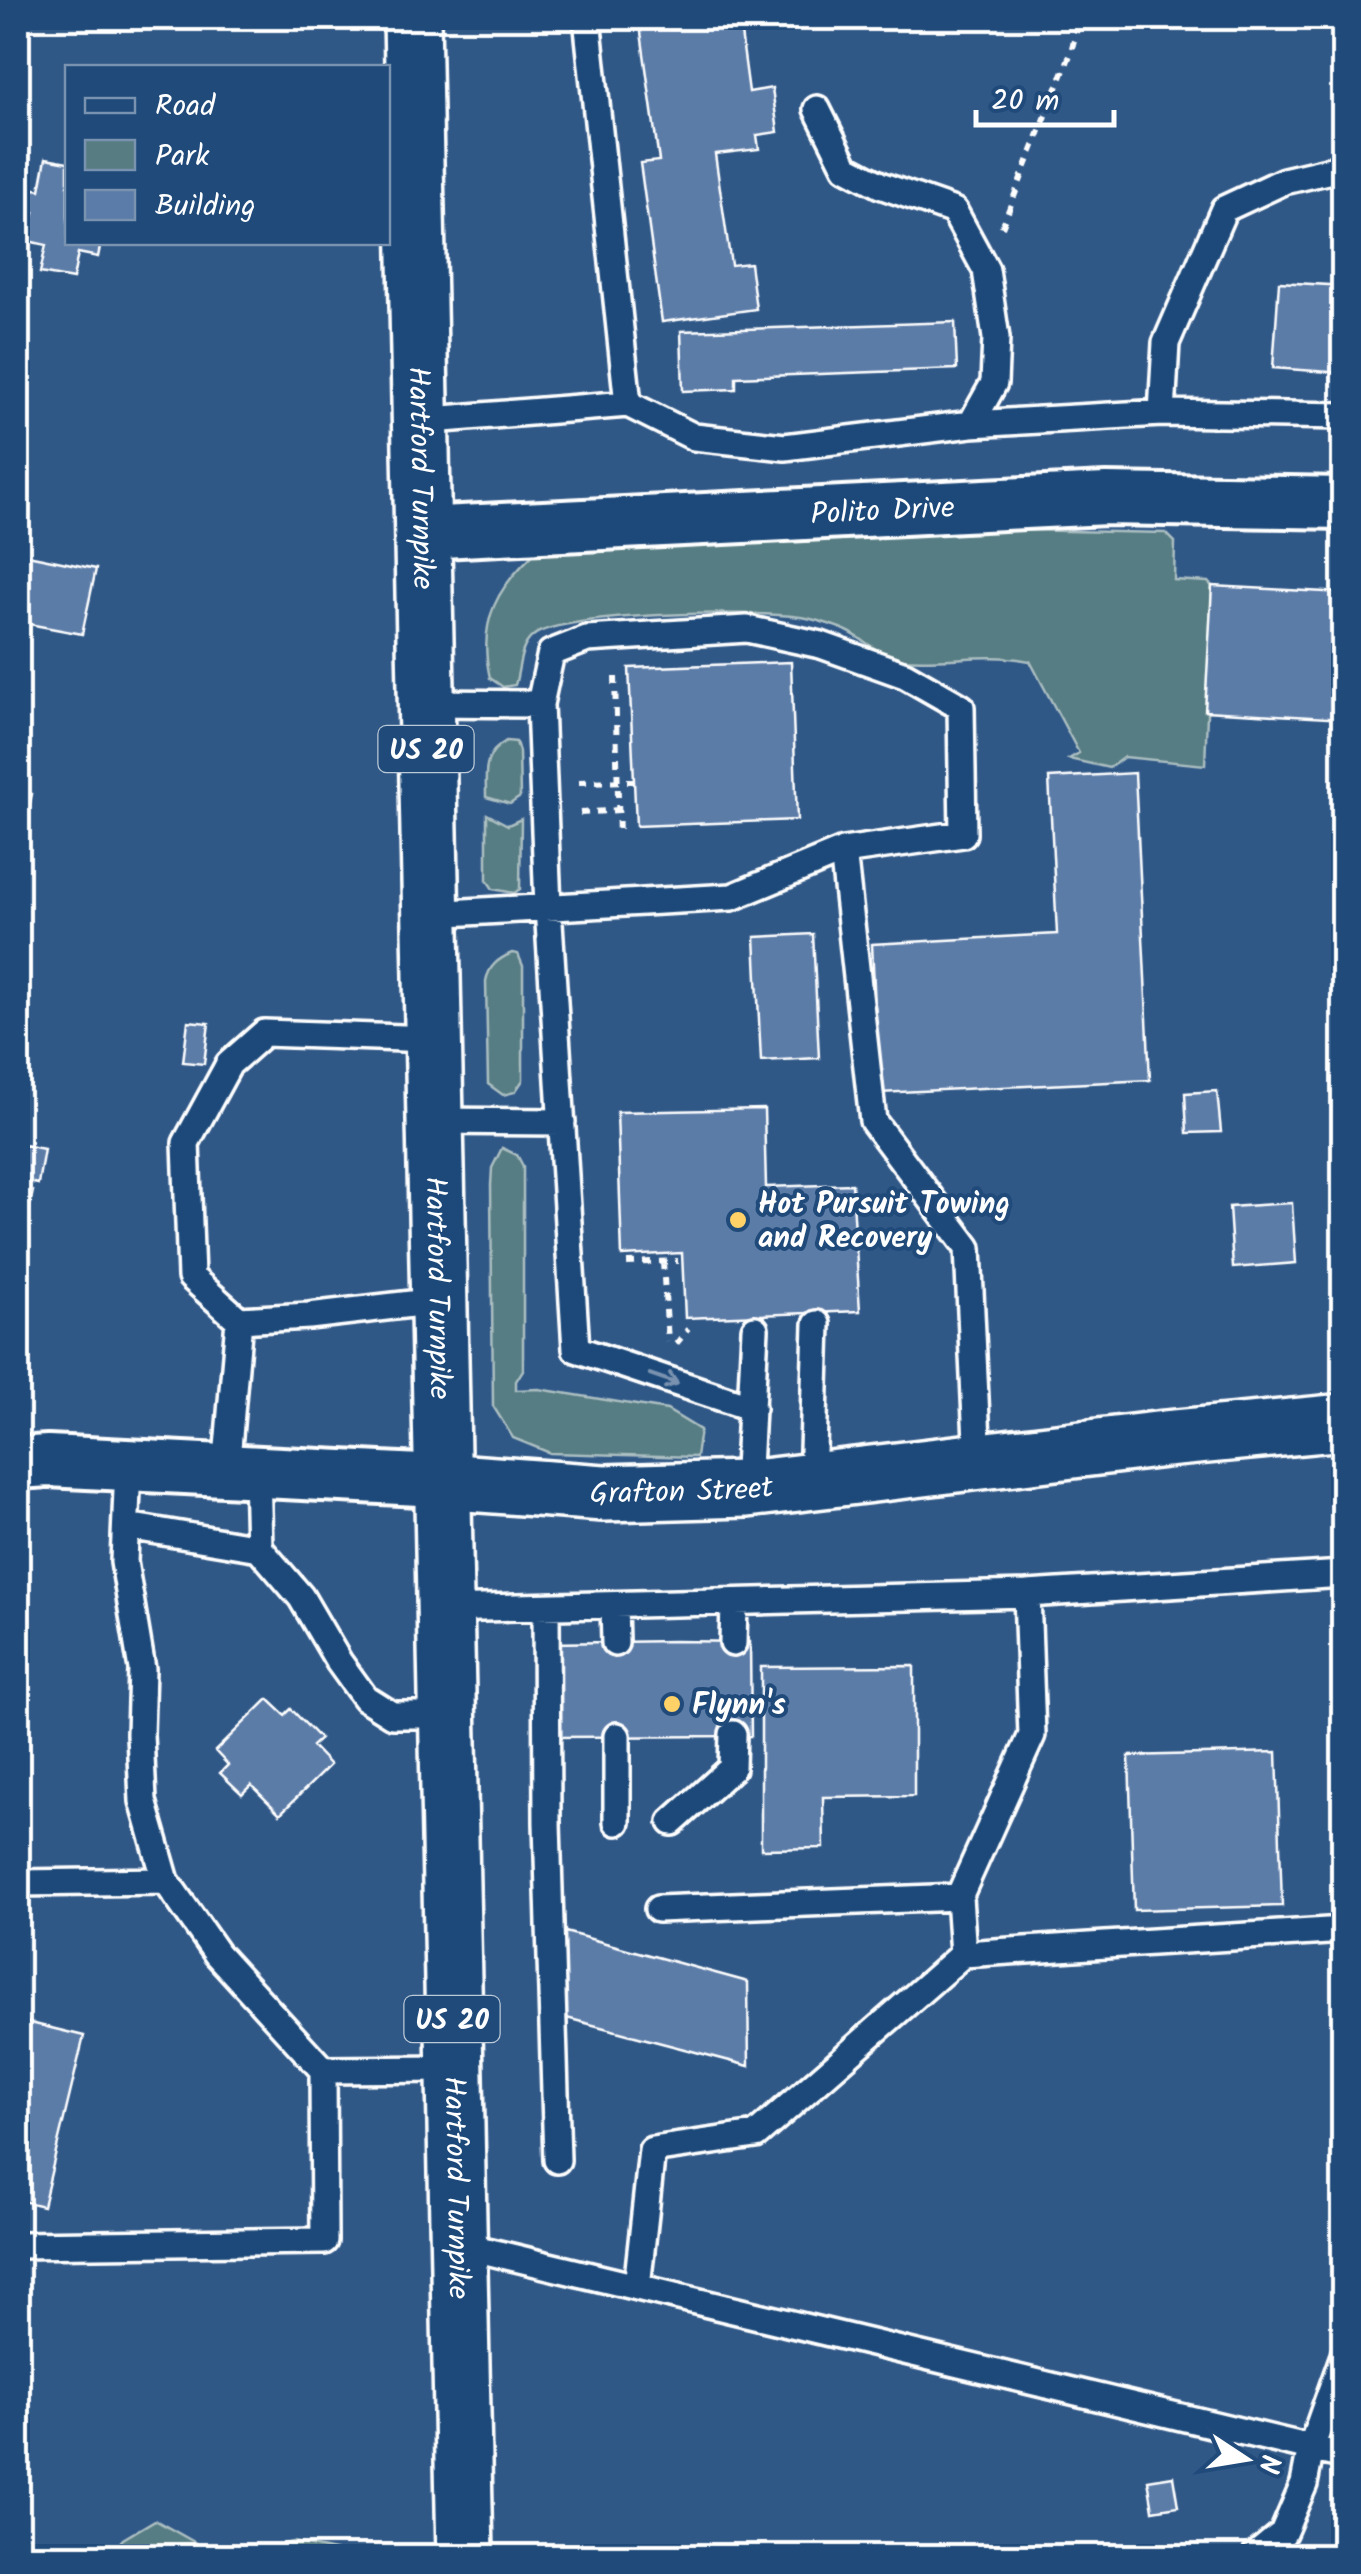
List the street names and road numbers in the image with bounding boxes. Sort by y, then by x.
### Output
street label: Hartford Turnpike [393,366,446,590]
street label: Polito Drive [809,485,956,540]
road number: US 20 [378,726,474,772]
street label: Hartford Turnpike [410,1176,463,1400]
street label: Grafton Street [588,1464,776,1519]
road number: US 20 [404,1996,500,2042]
street label: Hartford Turnpike [429,2076,482,2300]

